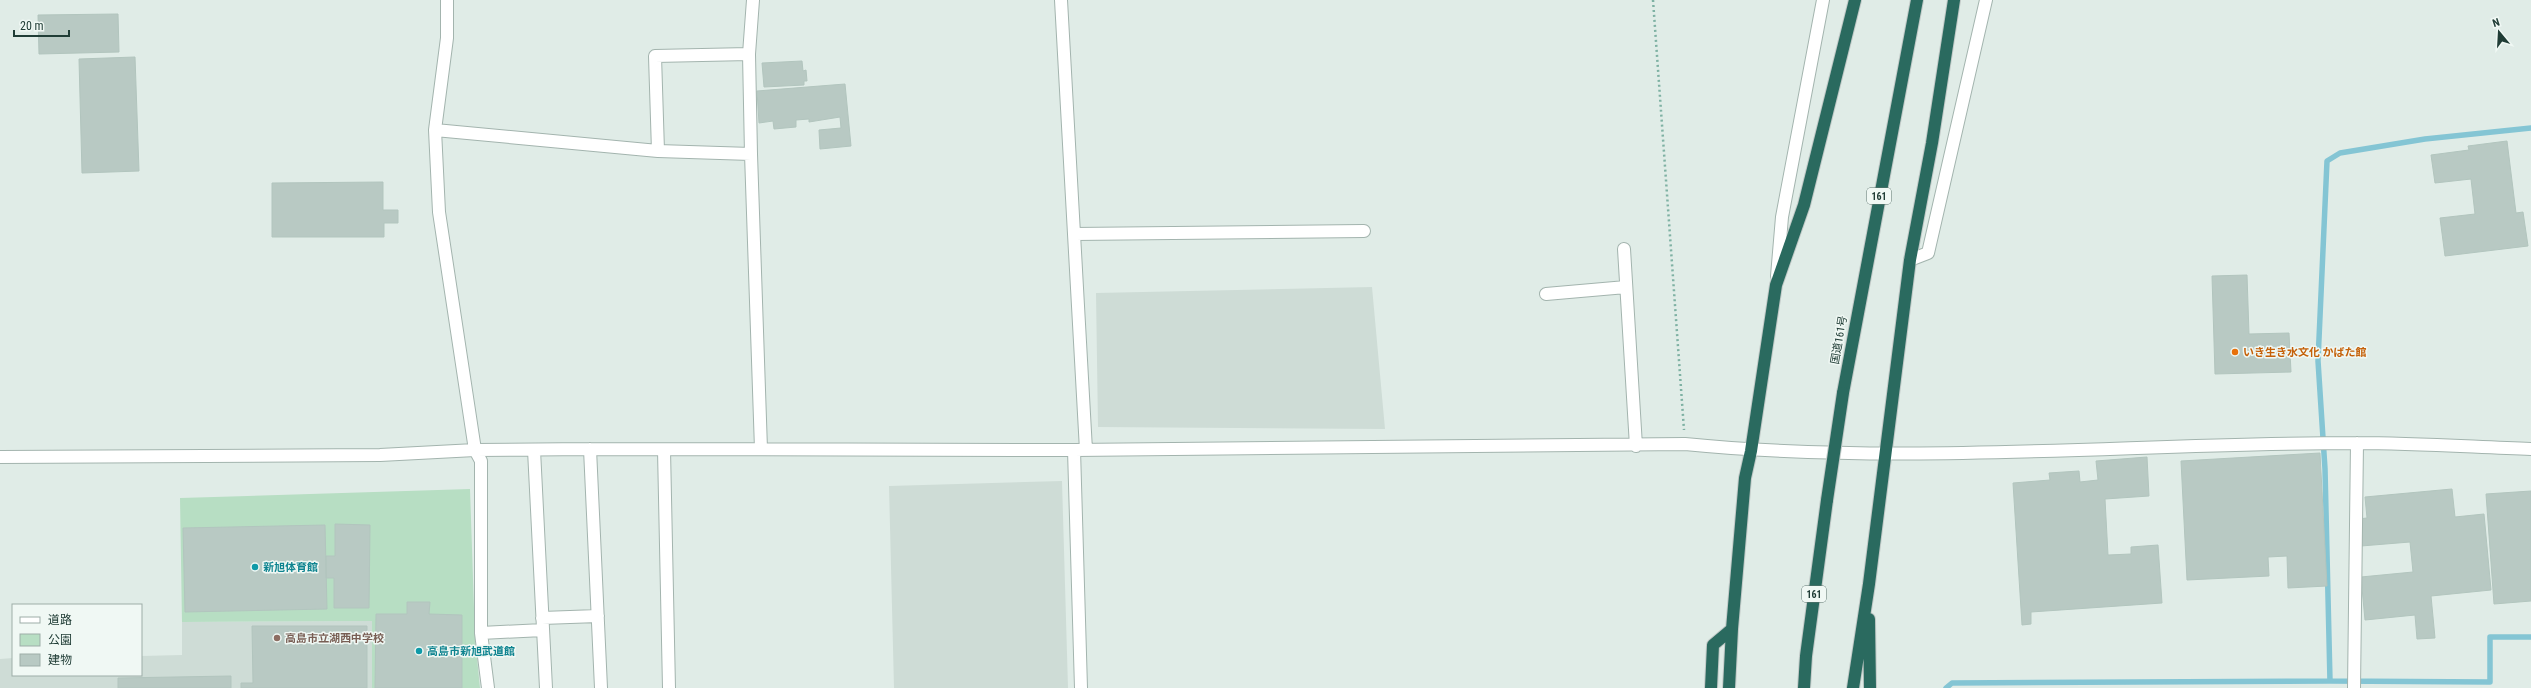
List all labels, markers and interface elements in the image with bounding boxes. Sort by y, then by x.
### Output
scale bar [14,12,69,38]
north arrow [2479,12,2519,52]
text: N [2491,16,2502,30]
text: 20 m [20,19,44,33]
road number: 161 [1867,188,1891,204]
street label: 国道161号 [1828,315,1850,365]
place label: いき生き水文化 かばた館 [2243,346,2367,359]
marker: いき生き水文化 かばた館 [2230,347,2240,357]
place label: 新旭体育館 [263,561,318,574]
marker: 新旭体育館 [250,562,260,572]
road number: 161 [1802,586,1826,602]
legend [12,604,142,676]
text: 道路 [48,613,72,627]
place label: 高島市立湖西中学校 [285,632,384,645]
text: 公園 [48,633,72,647]
marker: 高島市立湖西中学校 [272,633,282,643]
place label: 高島市新旭武道館 [427,645,515,658]
marker: 高島市新旭武道館 [414,646,424,656]
text: 建物 [48,653,72,667]

